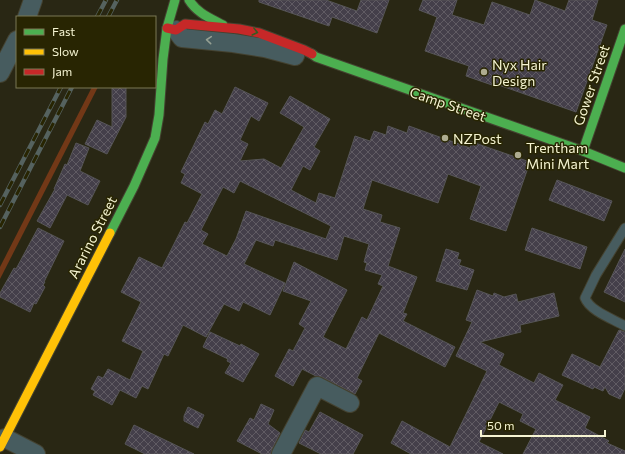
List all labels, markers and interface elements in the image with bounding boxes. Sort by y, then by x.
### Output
legend [16,16,156,88]
text: Fast [52,24,75,38]
one-way arrow [252,28,259,36]
one-way arrow [206,36,212,45]
street label: Gower Street [569,42,613,128]
text: Slow [52,44,79,58]
place label: Nyx Hair Design [492,56,547,89]
text: Jam [52,64,72,79]
marker: Nyx Hair Design [479,67,489,77]
street label: Camp Street [408,83,489,125]
place label: NZPost [453,130,502,147]
marker: NZPost [440,133,450,143]
place label: Trentham Mini Mart [526,139,589,172]
marker: Trentham Mini Mart [513,150,523,160]
street label: Ararino Street [64,193,120,281]
scale bar [481,412,605,438]
text: 50 m [487,418,515,432]

